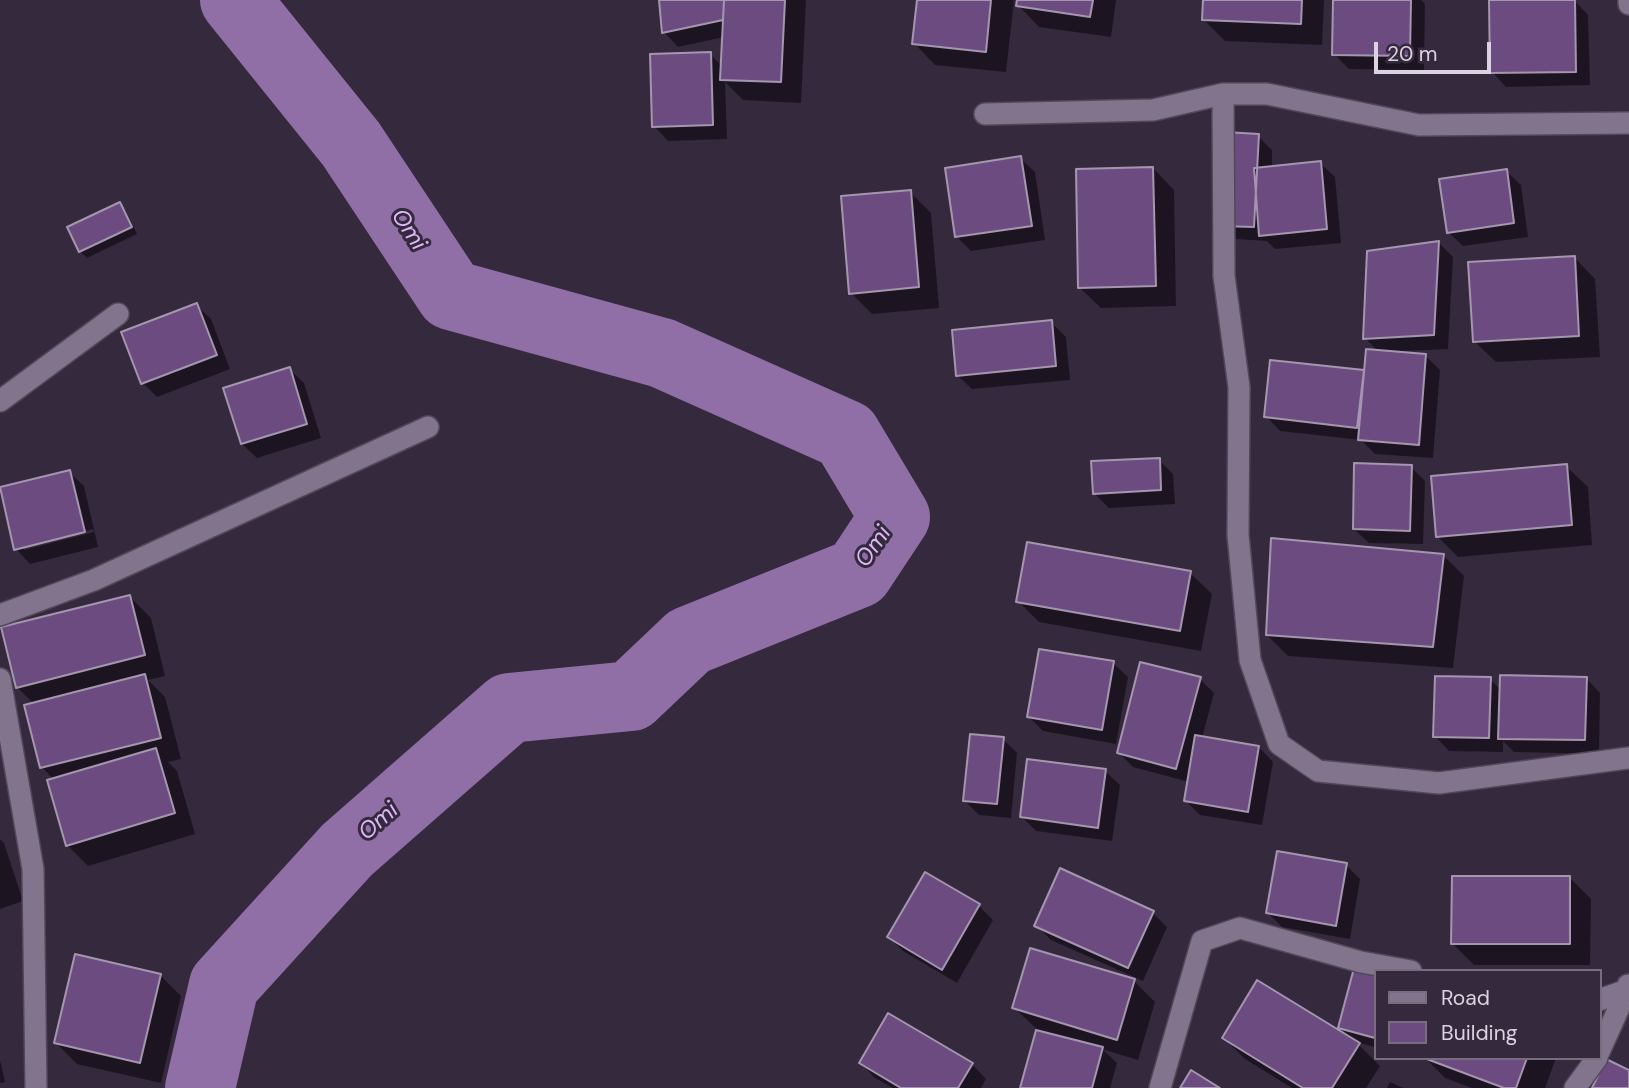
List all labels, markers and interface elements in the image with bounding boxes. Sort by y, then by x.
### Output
scale bar [1377,28,1494,72]
text: 20 m [1387,40,1438,68]
water label: Omi [384,204,432,256]
water label: Omi [850,521,898,573]
water label: Omi [353,797,405,847]
legend [1374,969,1601,1060]
text: Road [1441,984,1490,1012]
text: Building [1441,1019,1517,1047]

